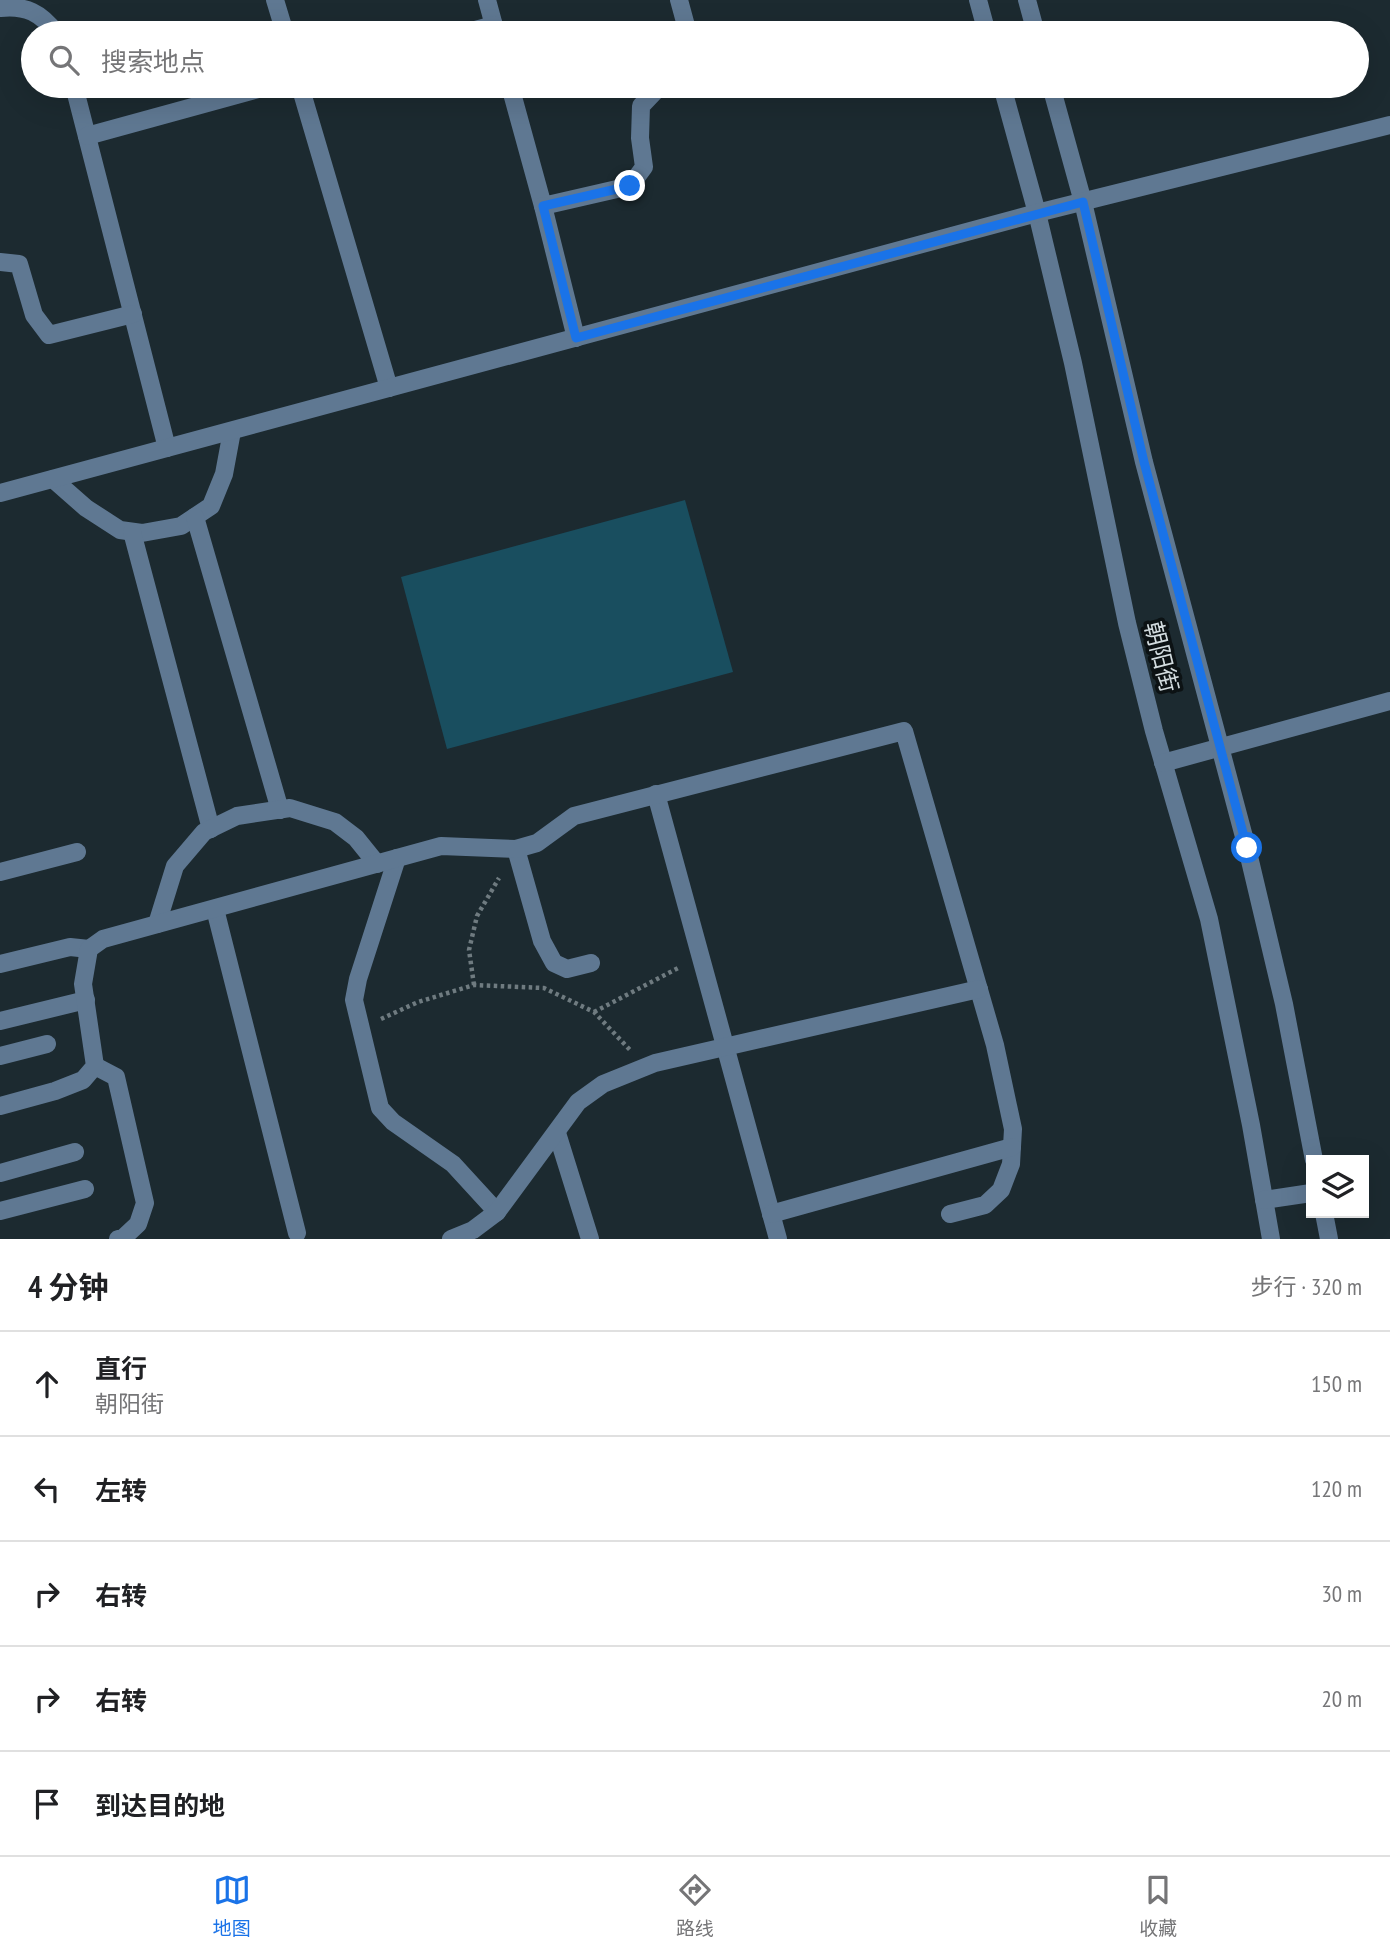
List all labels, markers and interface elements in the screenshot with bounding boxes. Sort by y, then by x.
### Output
search box [21,21,1369,98]
icon: search [45,41,83,79]
text: 搜索地点 [101,45,205,78]
route end [614,170,645,201]
street label: 朝阳街 [1138,618,1185,696]
route start [1231,832,1262,863]
map controls [1306,1155,1369,1218]
button: layers [1306,1155,1369,1218]
text: 4 分钟 [28,1267,109,1306]
text: 步行 · 320 m [1250,1272,1362,1301]
text: 直行 [95,1352,147,1385]
icon: ahead [28,1365,66,1403]
text: 150 m [1311,1369,1362,1398]
text: 朝阳街 [95,1389,164,1418]
icon: left [28,1470,66,1508]
text: 左转 [95,1474,147,1507]
text: 120 m [1311,1474,1362,1503]
icon: right [28,1575,66,1613]
text: 右转 [95,1579,147,1612]
text: 30 m [1321,1579,1362,1608]
icon: right [28,1680,66,1718]
text: 右转 [95,1684,147,1717]
text: 20 m [1321,1684,1362,1713]
icon: arrive [28,1785,66,1823]
text: 到达目的地 [95,1789,225,1822]
tab: 地图 [213,1871,251,1940]
tab: 路线 [676,1871,714,1940]
tab: 收藏 [1139,1871,1177,1940]

